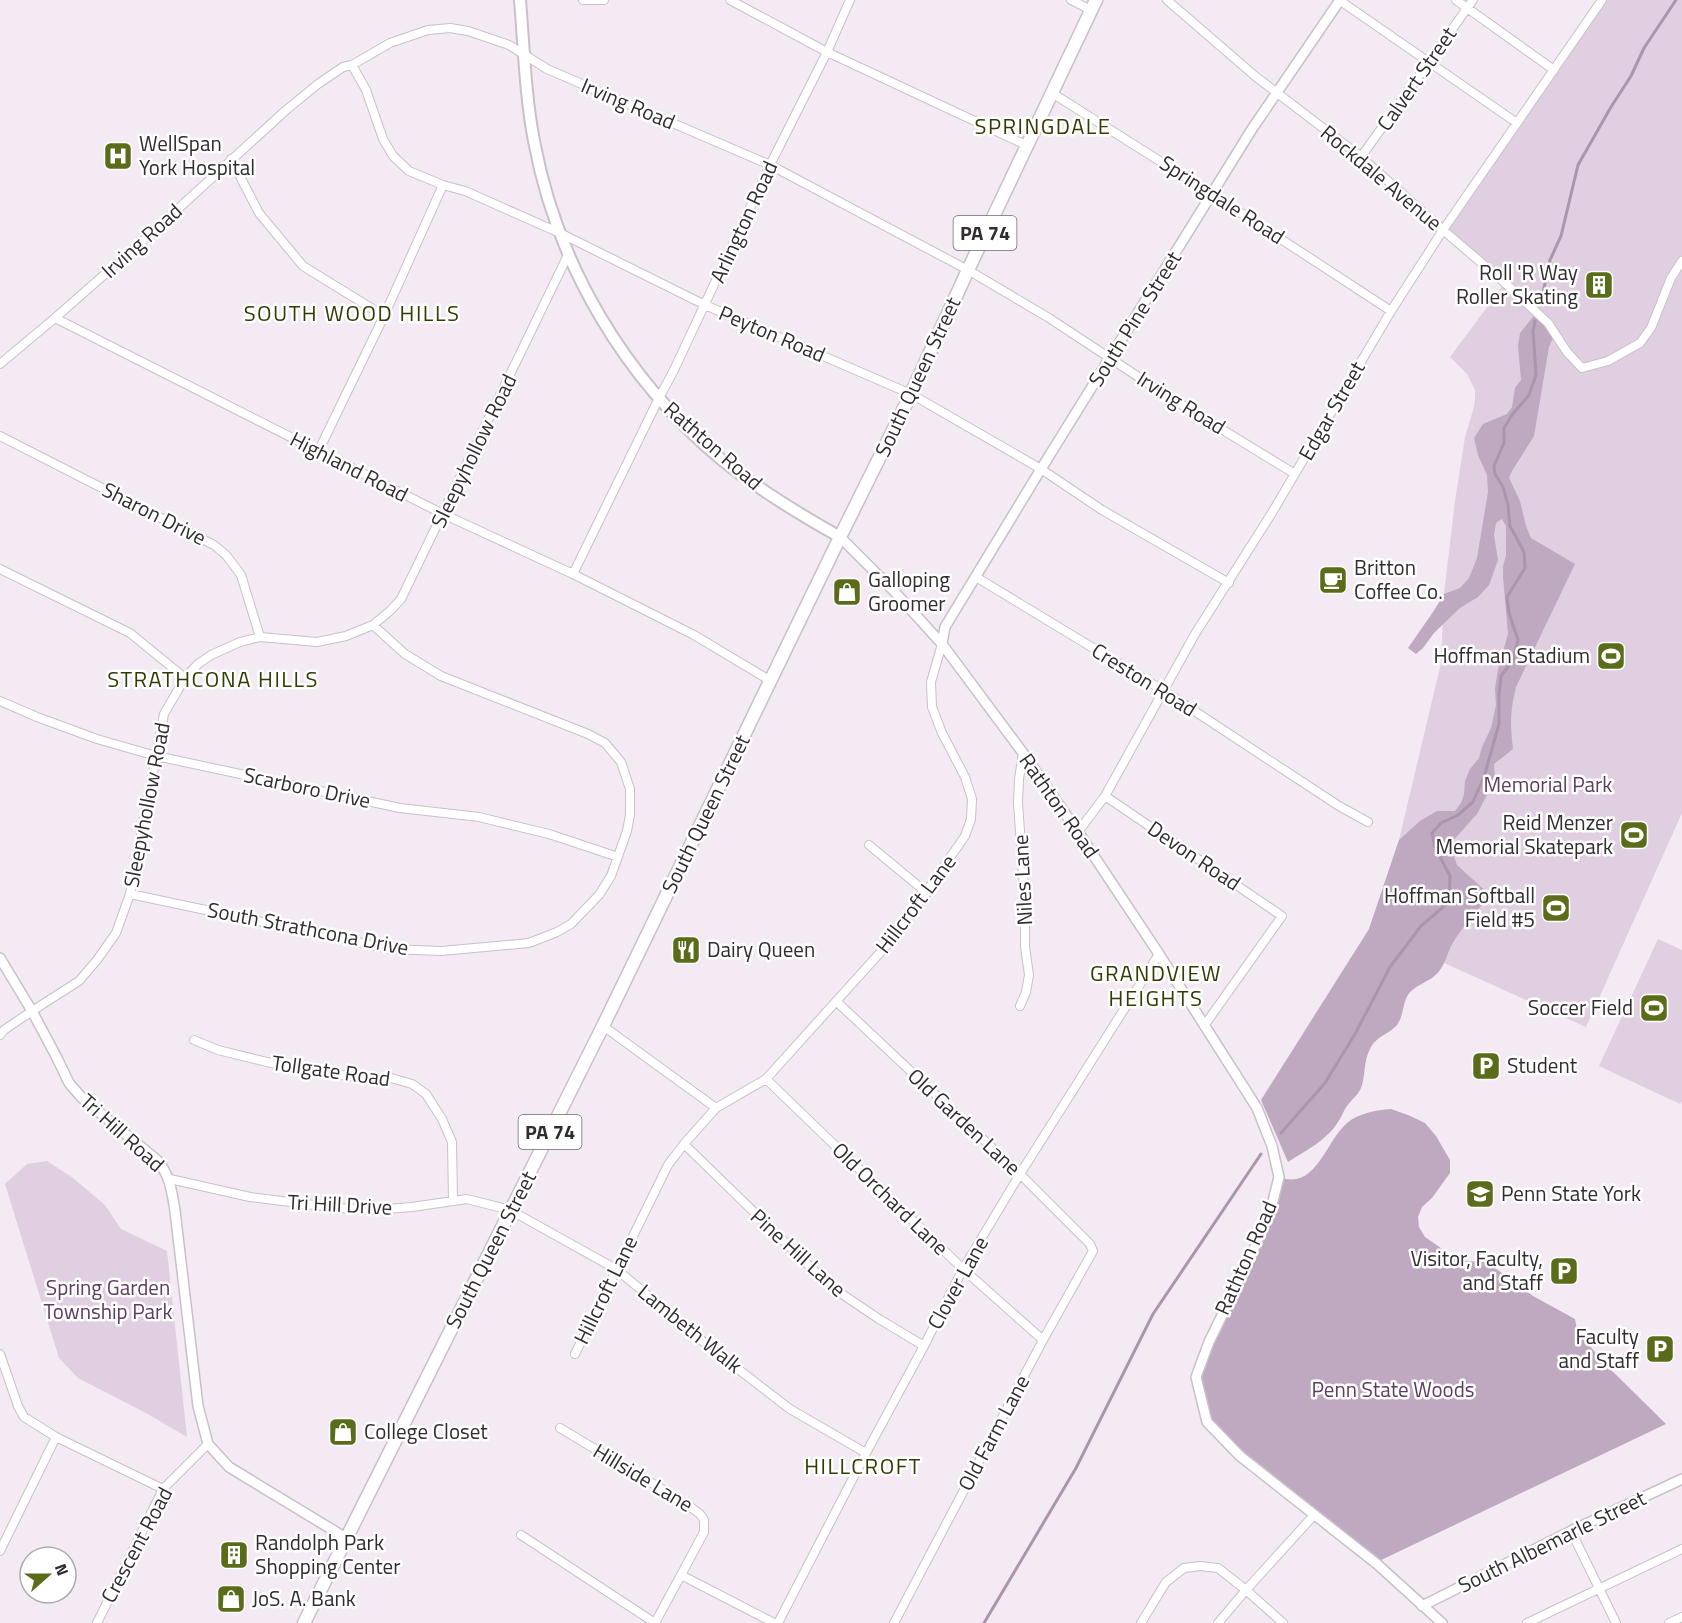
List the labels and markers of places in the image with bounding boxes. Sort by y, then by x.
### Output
place label: WellSpan York Hospital [139,127,255,183]
hospital icon: WellSpan York Hospital [102,140,134,172]
place label: Roll 'R Way Roller Skating [1456,256,1578,312]
building icon: Roll 'R Way Roller Skating [1583,269,1615,301]
place label: Britton Coffee Co. [1354,551,1443,607]
place label: Galloping Groomer [868,563,950,619]
cafe icon: Britton Coffee Co. [1317,564,1349,596]
shop icon: Galloping Groomer [831,576,863,608]
place label: Hoffman Stadium [1433,639,1590,671]
sports icon: Hoffman Stadium [1595,640,1627,672]
place label: Reid Menzer Memorial Skatepark [1436,806,1613,862]
sports icon: Reid Menzer Memorial Skatepark [1618,819,1650,851]
place label: Hoffman Softball Field #5 [1384,879,1535,935]
sports icon: Hoffman Softball Field #5 [1540,892,1572,924]
place label: Dairy Queen [707,933,815,965]
restaurant icon: Dairy Queen [670,934,702,966]
place label: Soccer Field [1528,991,1633,1023]
sports icon: Soccer Field [1638,992,1670,1024]
place label: Student [1507,1049,1578,1081]
parking icon: Student [1470,1050,1502,1082]
place label: Penn State York [1501,1177,1641,1209]
school or university icon: Penn State York [1464,1178,1496,1210]
place label: Visitor, Faculty, and Staff [1410,1242,1543,1298]
parking icon: Visitor, Faculty, and Staff [1548,1255,1580,1287]
place label: Faculty and Staff [1558,1320,1639,1376]
parking icon: Faculty and Staff [1644,1333,1676,1365]
place label: College Closet [364,1415,488,1447]
shop icon: College Closet [327,1416,359,1448]
place label: Randolph Park Shopping Center [255,1526,400,1582]
building icon: Randolph Park Shopping Center [218,1539,250,1571]
place label: JoS. A. Bank [252,1582,356,1614]
shop icon: JoS. A. Bank [215,1583,247,1615]

